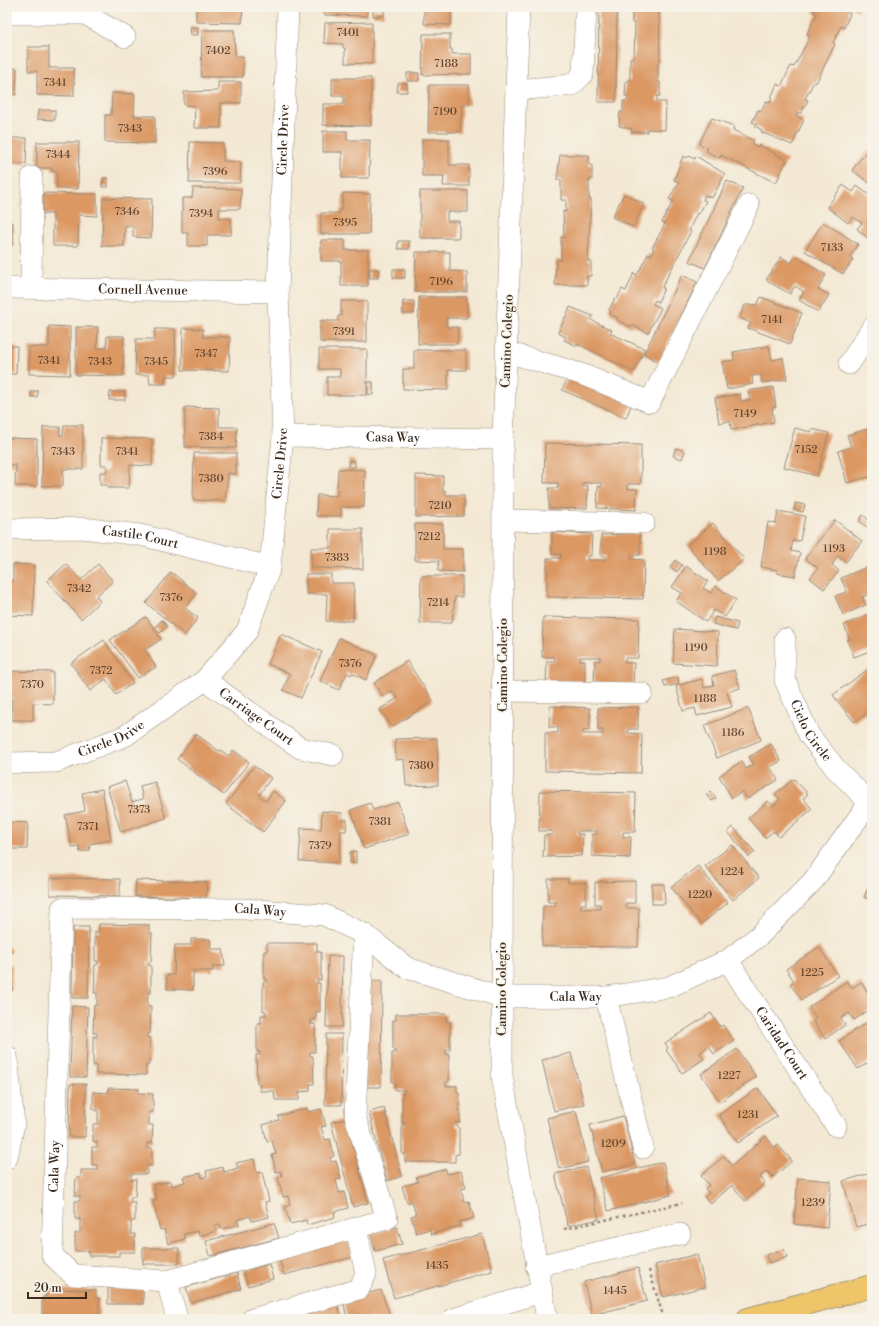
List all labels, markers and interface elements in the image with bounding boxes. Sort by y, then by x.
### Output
house number: 7401 [336,26,360,40]
house number: 7402 [206,44,230,58]
house number: 7188 [434,57,458,71]
house number: 7341 [44,76,67,90]
street label: Circle Drive [274,103,293,176]
house number: 7190 [433,105,457,119]
house number: 7343 [118,122,142,136]
house number: 7344 [45,148,71,162]
house number: 7396 [203,165,228,179]
house number: 7346 [115,205,140,219]
house number: 7394 [189,207,214,221]
house number: 7395 [333,216,357,230]
house number: 7133 [821,241,843,255]
house number: 7196 [429,275,453,289]
street label: Cornell Avenue [98,281,188,299]
street label: Camino Colegio [497,294,517,388]
house number: 7141 [761,313,783,327]
house number: 7391 [333,325,356,339]
house number: 7347 [194,347,218,361]
house number: 7341 [38,354,61,368]
house number: 7343 [88,355,112,369]
house number: 7345 [144,355,168,369]
house number: 7149 [733,407,757,421]
street label: Circle Drive [269,427,291,500]
street label: Casa Way [366,429,421,446]
house number: 7384 [199,430,224,444]
house number: 7152 [794,443,818,457]
house number: 7343 [51,445,75,459]
house number: 7341 [116,445,139,459]
house number: 7380 [198,472,224,486]
house number: 7210 [428,499,452,513]
street label: Castile Court [101,522,181,552]
house number: 7212 [417,530,441,544]
house number: 1193 [823,542,845,556]
house number: 1198 [704,545,727,559]
house number: 7383 [325,551,349,565]
house number: 7342 [67,582,91,596]
house number: 7376 [159,591,183,605]
house number: 7214 [427,596,450,610]
street label: Camino Colegio [495,618,511,712]
house number: 1190 [684,641,708,655]
house number: 7376 [338,657,362,671]
house number: 7372 [90,664,113,678]
house number: 7370 [20,678,44,692]
street label: Carriage Court [216,684,297,749]
house number: 1188 [693,692,717,706]
street label: Cielo Circle [787,697,835,765]
street label: Circle Drive [76,717,148,761]
house number: 1186 [721,726,745,740]
house number: 7380 [408,759,434,773]
house number: 7373 [128,803,150,817]
house number: 7381 [369,815,392,829]
house number: 7371 [77,820,99,834]
house number: 7379 [308,839,332,853]
house number: 1224 [720,865,745,879]
house number: 1220 [688,888,712,902]
street label: Cala Way [234,901,288,920]
street label: Camino Colegio [494,942,510,1036]
house number: 1225 [800,966,824,980]
street label: Cala Way [550,989,603,1005]
street label: Caridad Court [752,1004,812,1083]
house number: 1227 [717,1069,741,1083]
house number: 1231 [737,1108,759,1122]
house number: 1209 [600,1137,626,1151]
street label: Cala Way [46,1139,63,1193]
house number: 1239 [801,1196,825,1210]
house number: 1435 [426,1259,448,1273]
scale bar [28,1274,86,1300]
text: 20 m [34,1281,62,1296]
house number: 1445 [603,1284,627,1298]

